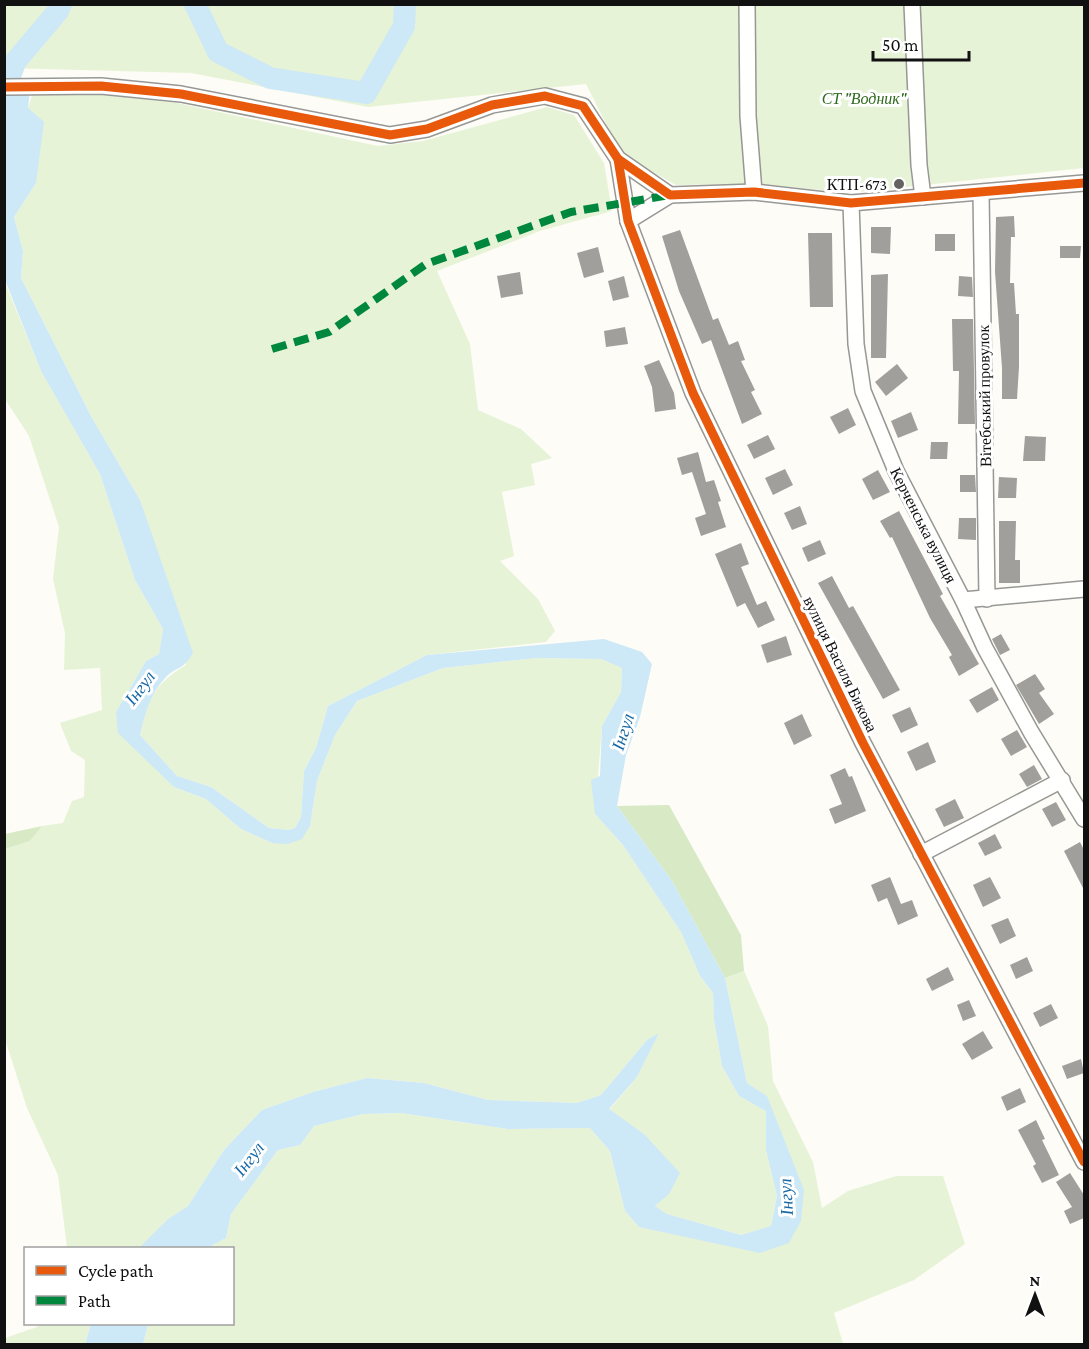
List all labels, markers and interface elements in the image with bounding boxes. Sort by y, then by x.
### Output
scale bar [873,24,969,62]
text: 50 m [882,35,919,55]
park label: СТ "Водник" [822,90,908,107]
place label: КТП-673 [827,176,887,193]
marker: КТП-673 [892,177,906,191]
street label: Вітебський провулок [975,324,995,467]
street label: Керченська вулиця [886,465,960,587]
street label: вулиця Василя Бикова [799,594,881,735]
water label: Інгул [120,667,159,710]
water label: Інгул [607,711,638,754]
water label: Інгул [229,1138,268,1181]
water label: Інгул [775,1178,797,1217]
legend [24,1247,234,1325]
text: Cycle path [78,1261,154,1281]
north arrow [1005,1265,1065,1325]
text: N [1030,1272,1041,1289]
text: Path [78,1291,111,1311]

